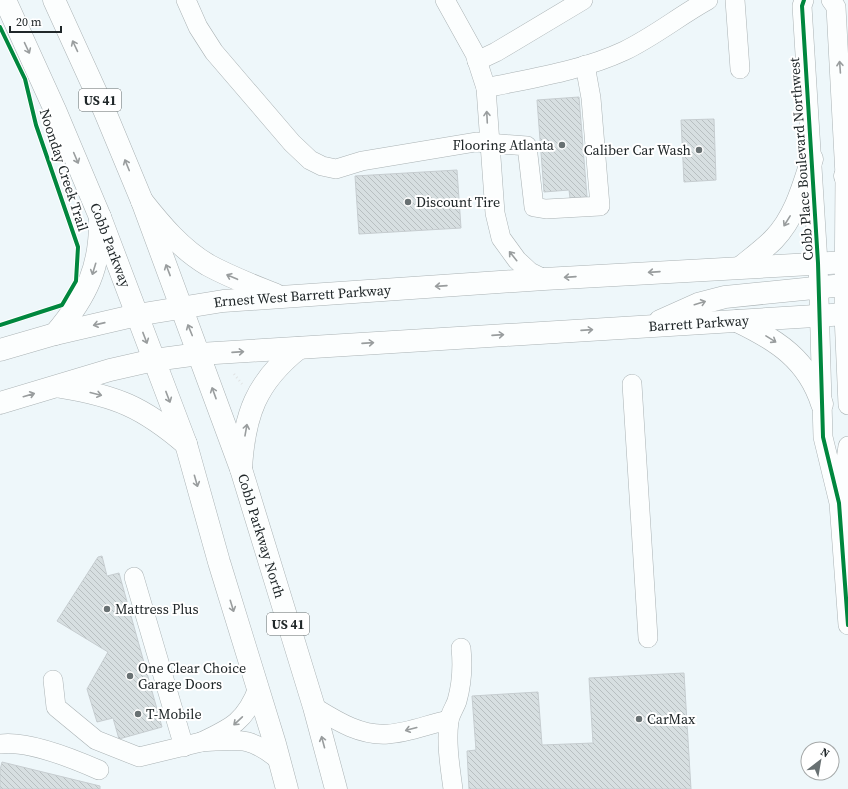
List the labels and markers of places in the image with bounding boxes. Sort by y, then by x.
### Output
place label: Flooring Atlanta [453,135,555,155]
marker: Flooring Atlanta [557,140,567,150]
place label: Caliber Car Wash [584,140,691,160]
marker: Caliber Car Wash [694,145,704,155]
place label: Discount Tire [416,192,500,212]
marker: Discount Tire [403,197,413,207]
place label: Mattress Plus [115,599,199,619]
marker: Mattress Plus [102,604,112,614]
place label: One Clear Choice Garage Doors [138,658,246,694]
marker: One Clear Choice Garage Doors [125,671,135,681]
place label: T-Mobile [146,704,202,724]
marker: T-Mobile [133,709,143,719]
place label: CarMax [647,709,696,729]
marker: CarMax [634,714,644,724]

